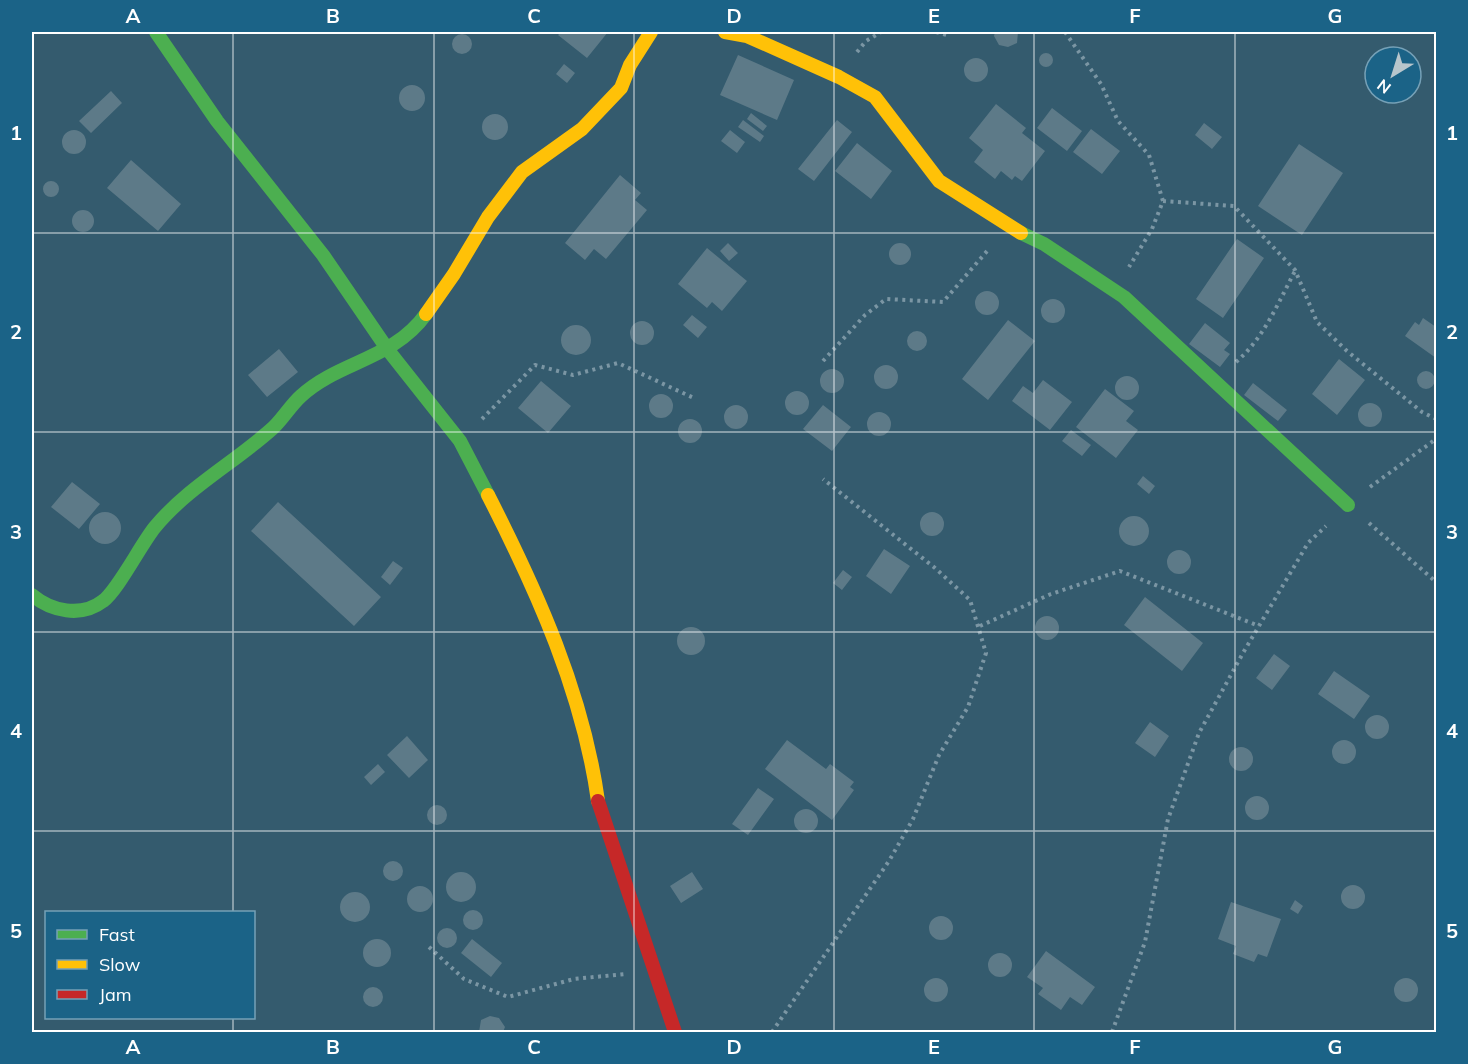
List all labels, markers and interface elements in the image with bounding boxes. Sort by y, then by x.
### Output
text: A [126,3,141,28]
text: B [326,3,340,28]
text: C [527,3,541,28]
text: D [726,3,742,28]
text: E [928,3,940,28]
text: F [1129,3,1141,28]
text: G [1328,3,1342,28]
north arrow [1363,45,1423,105]
text: N [1373,75,1395,98]
text: 1 [10,120,22,145]
text: 1 [1446,120,1458,145]
text: 2 [10,319,22,344]
text: 2 [1446,319,1458,344]
text: 3 [10,519,22,544]
text: 3 [1446,519,1458,544]
text: 4 [10,718,22,743]
text: 4 [1446,718,1458,743]
legend [45,911,255,1019]
text: 5 [10,918,22,943]
text: 5 [1446,918,1458,943]
text: Fast [99,923,135,946]
text: Slow [99,953,141,976]
text: Jam [99,983,132,1006]
text: A [126,1034,141,1059]
text: B [326,1034,340,1059]
text: C [527,1034,541,1059]
text: D [726,1034,742,1059]
text: E [928,1034,940,1059]
text: F [1129,1034,1141,1059]
text: G [1328,1034,1342,1059]

